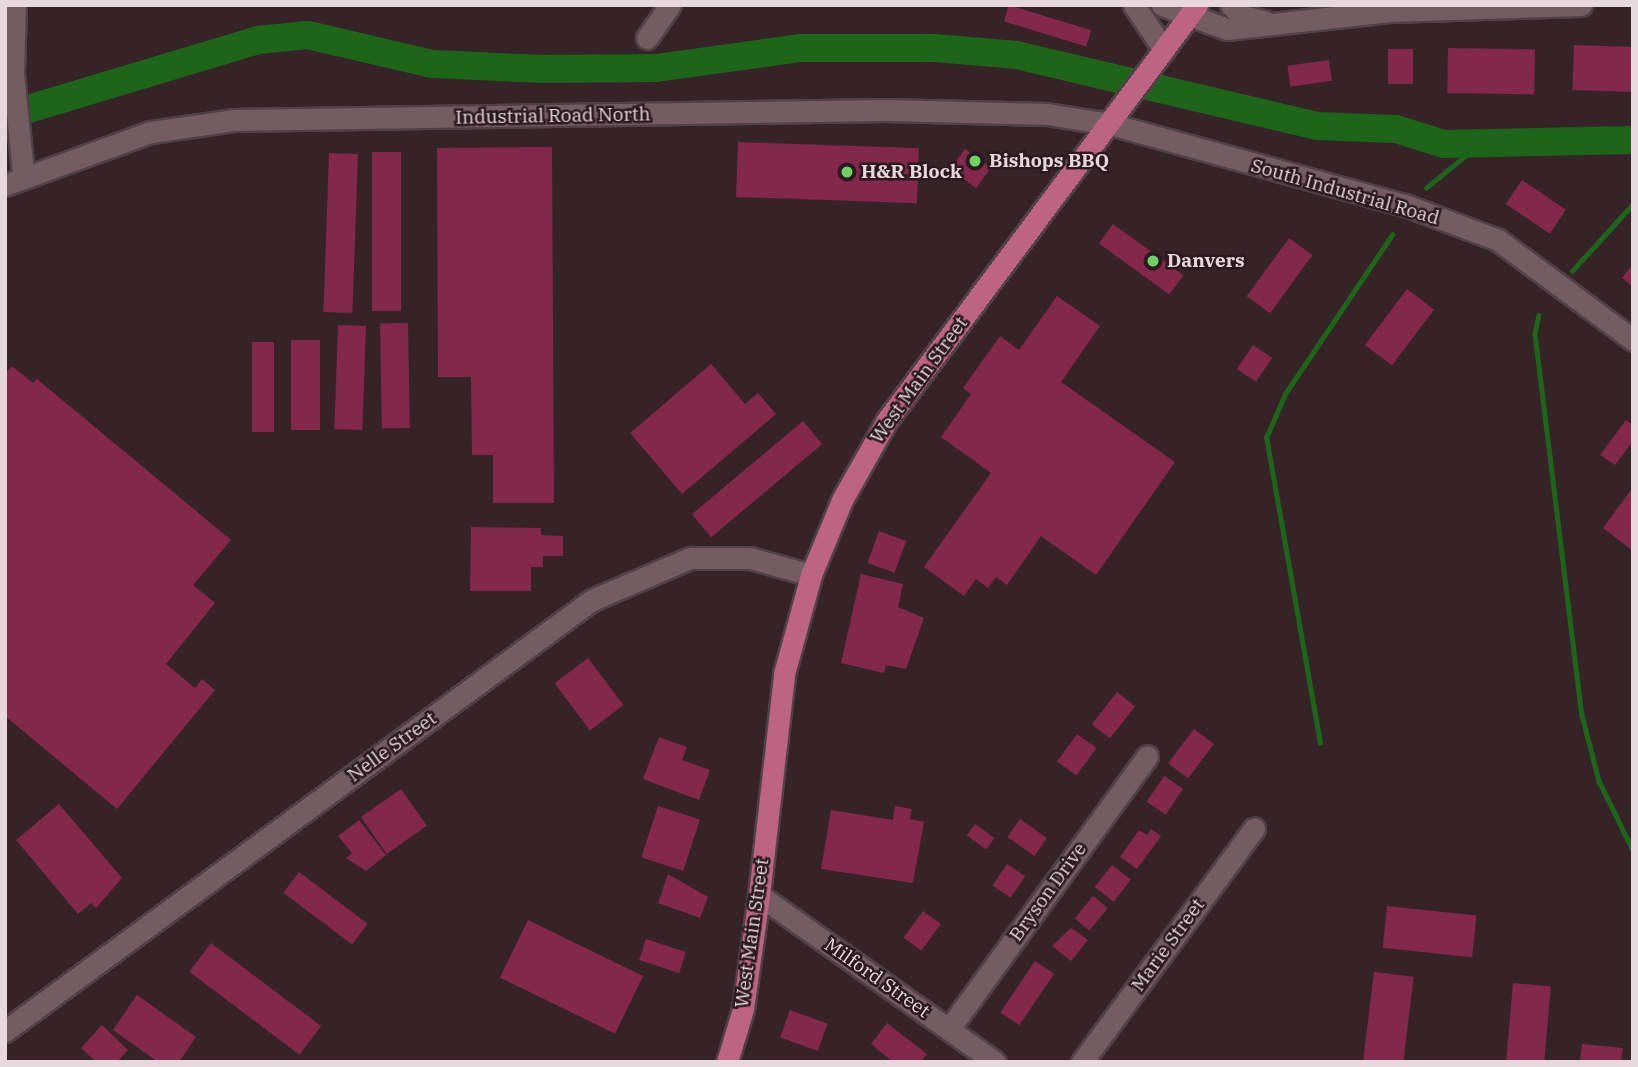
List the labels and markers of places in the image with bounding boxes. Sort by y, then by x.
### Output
place label: Bishops BBQ [989,150,1109,172]
marker: Bishops BBQ [967,153,983,169]
place label: H&R Block [861,161,962,183]
marker: H&R Block [839,164,855,180]
place label: Danvers [1167,250,1245,272]
marker: Danvers [1145,253,1161,269]

